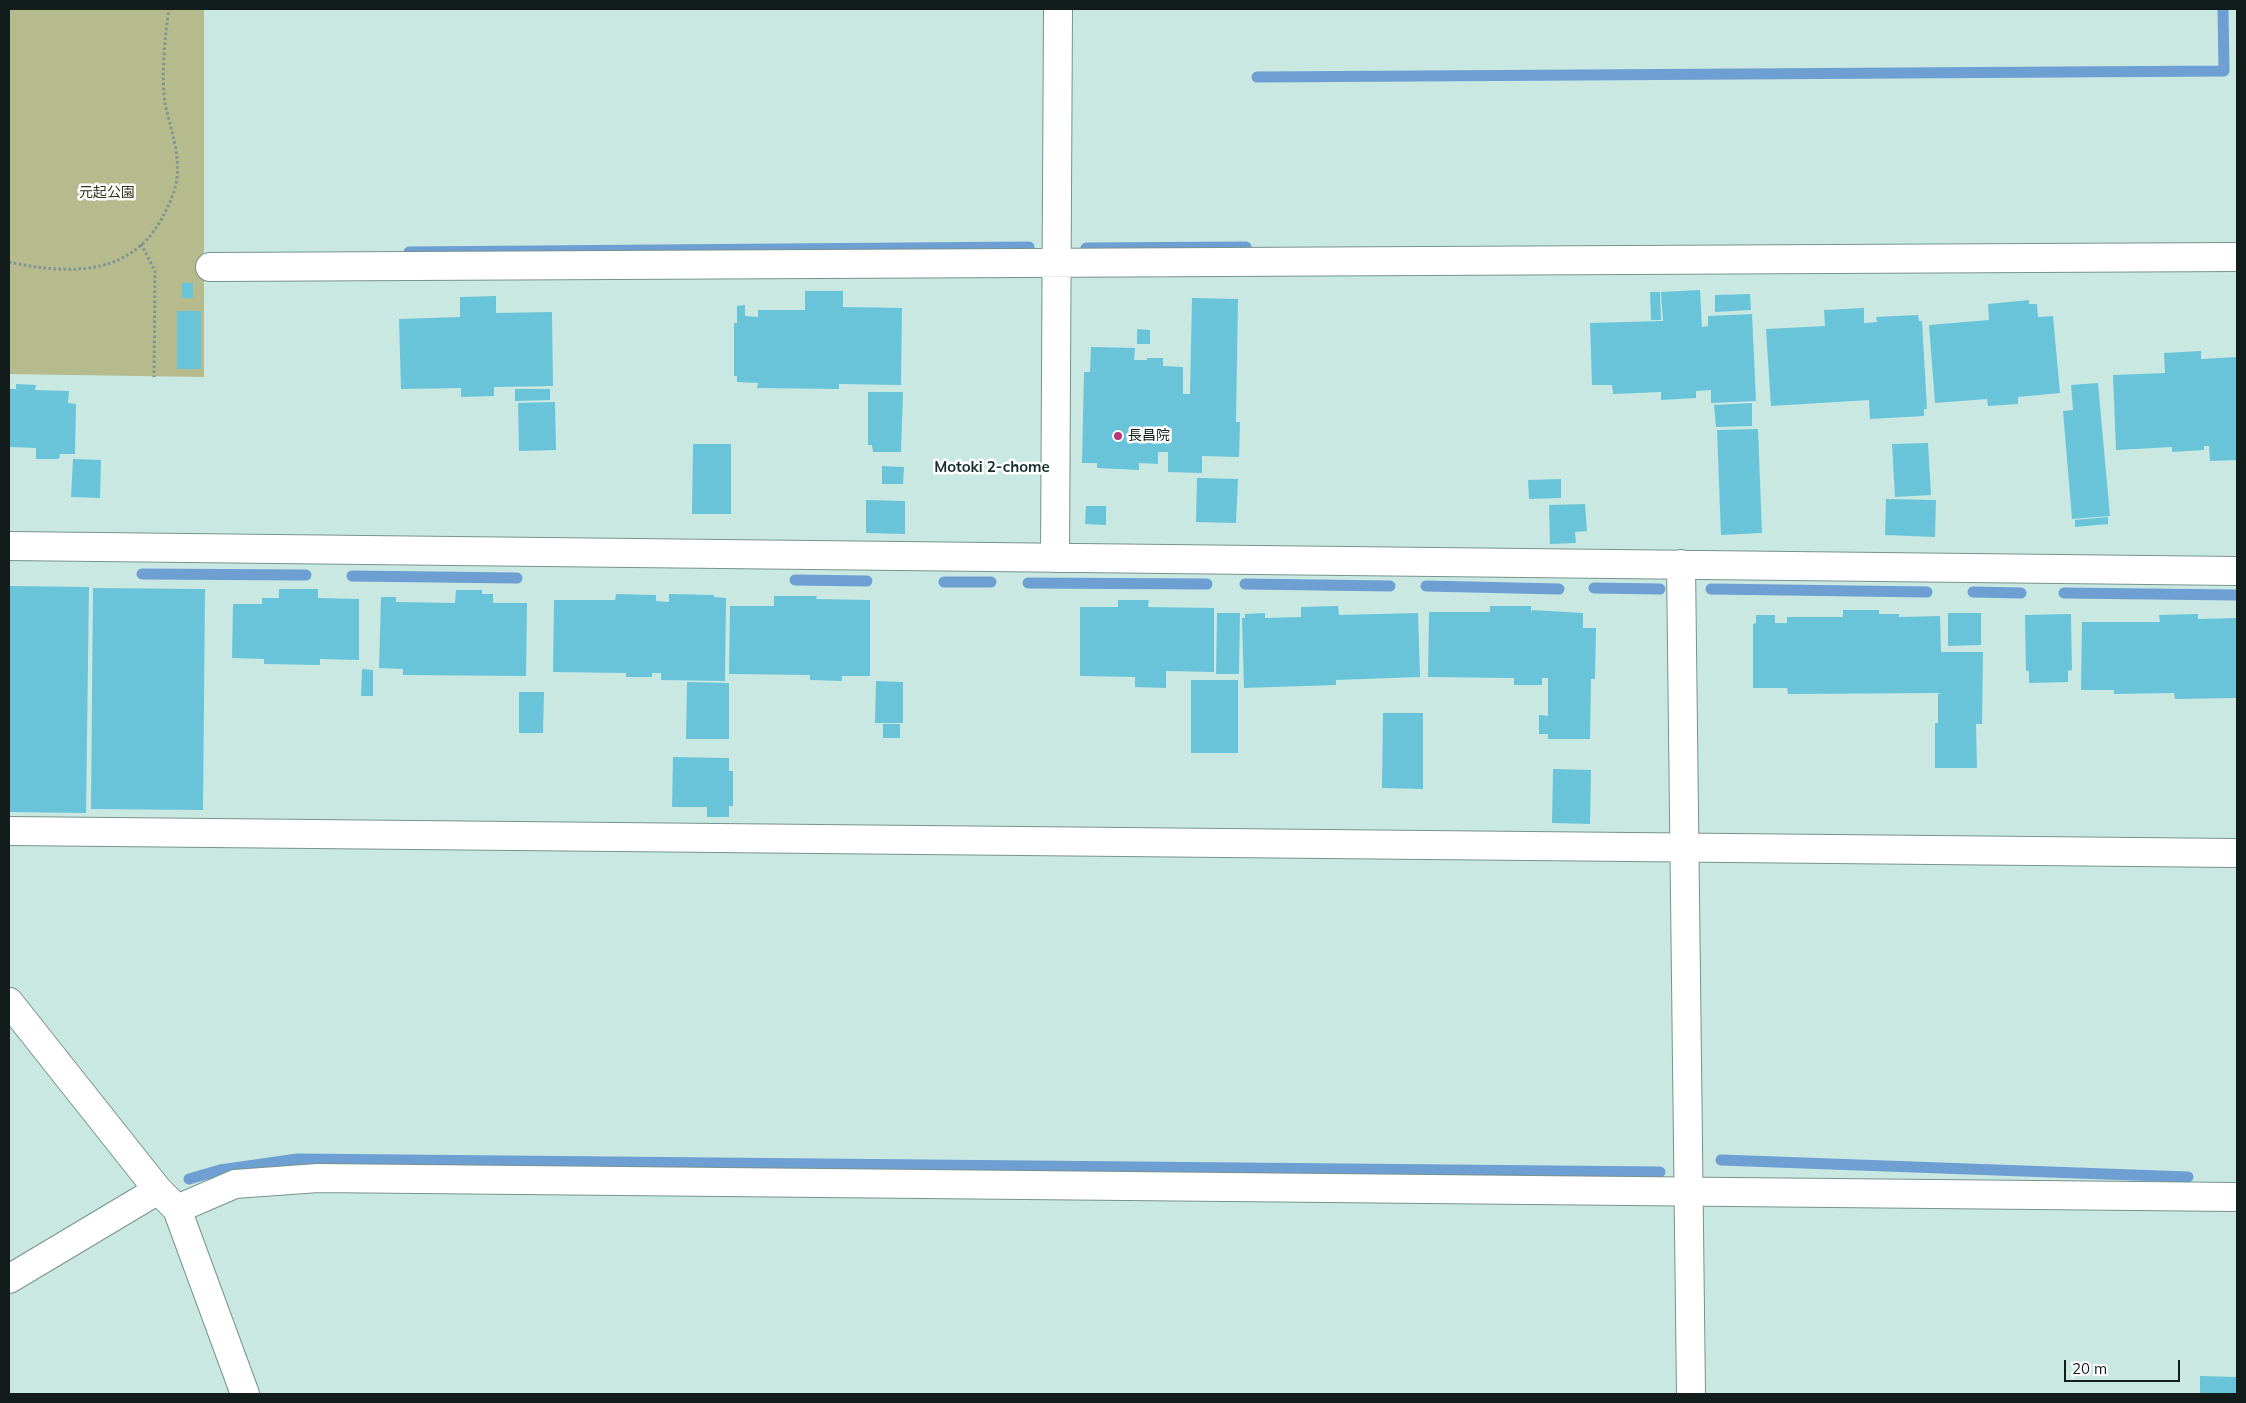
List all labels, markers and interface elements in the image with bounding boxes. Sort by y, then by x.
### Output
park label: 元起公園 [79,185,135,201]
place label: 長昌院 [1128,428,1170,444]
marker: 長昌院 [1112,430,1124,442]
district label: Motoki 2-chome [934,458,1050,476]
scale bar [2066,1350,2182,1382]
text: 20 m [2072,1359,2107,1378]

